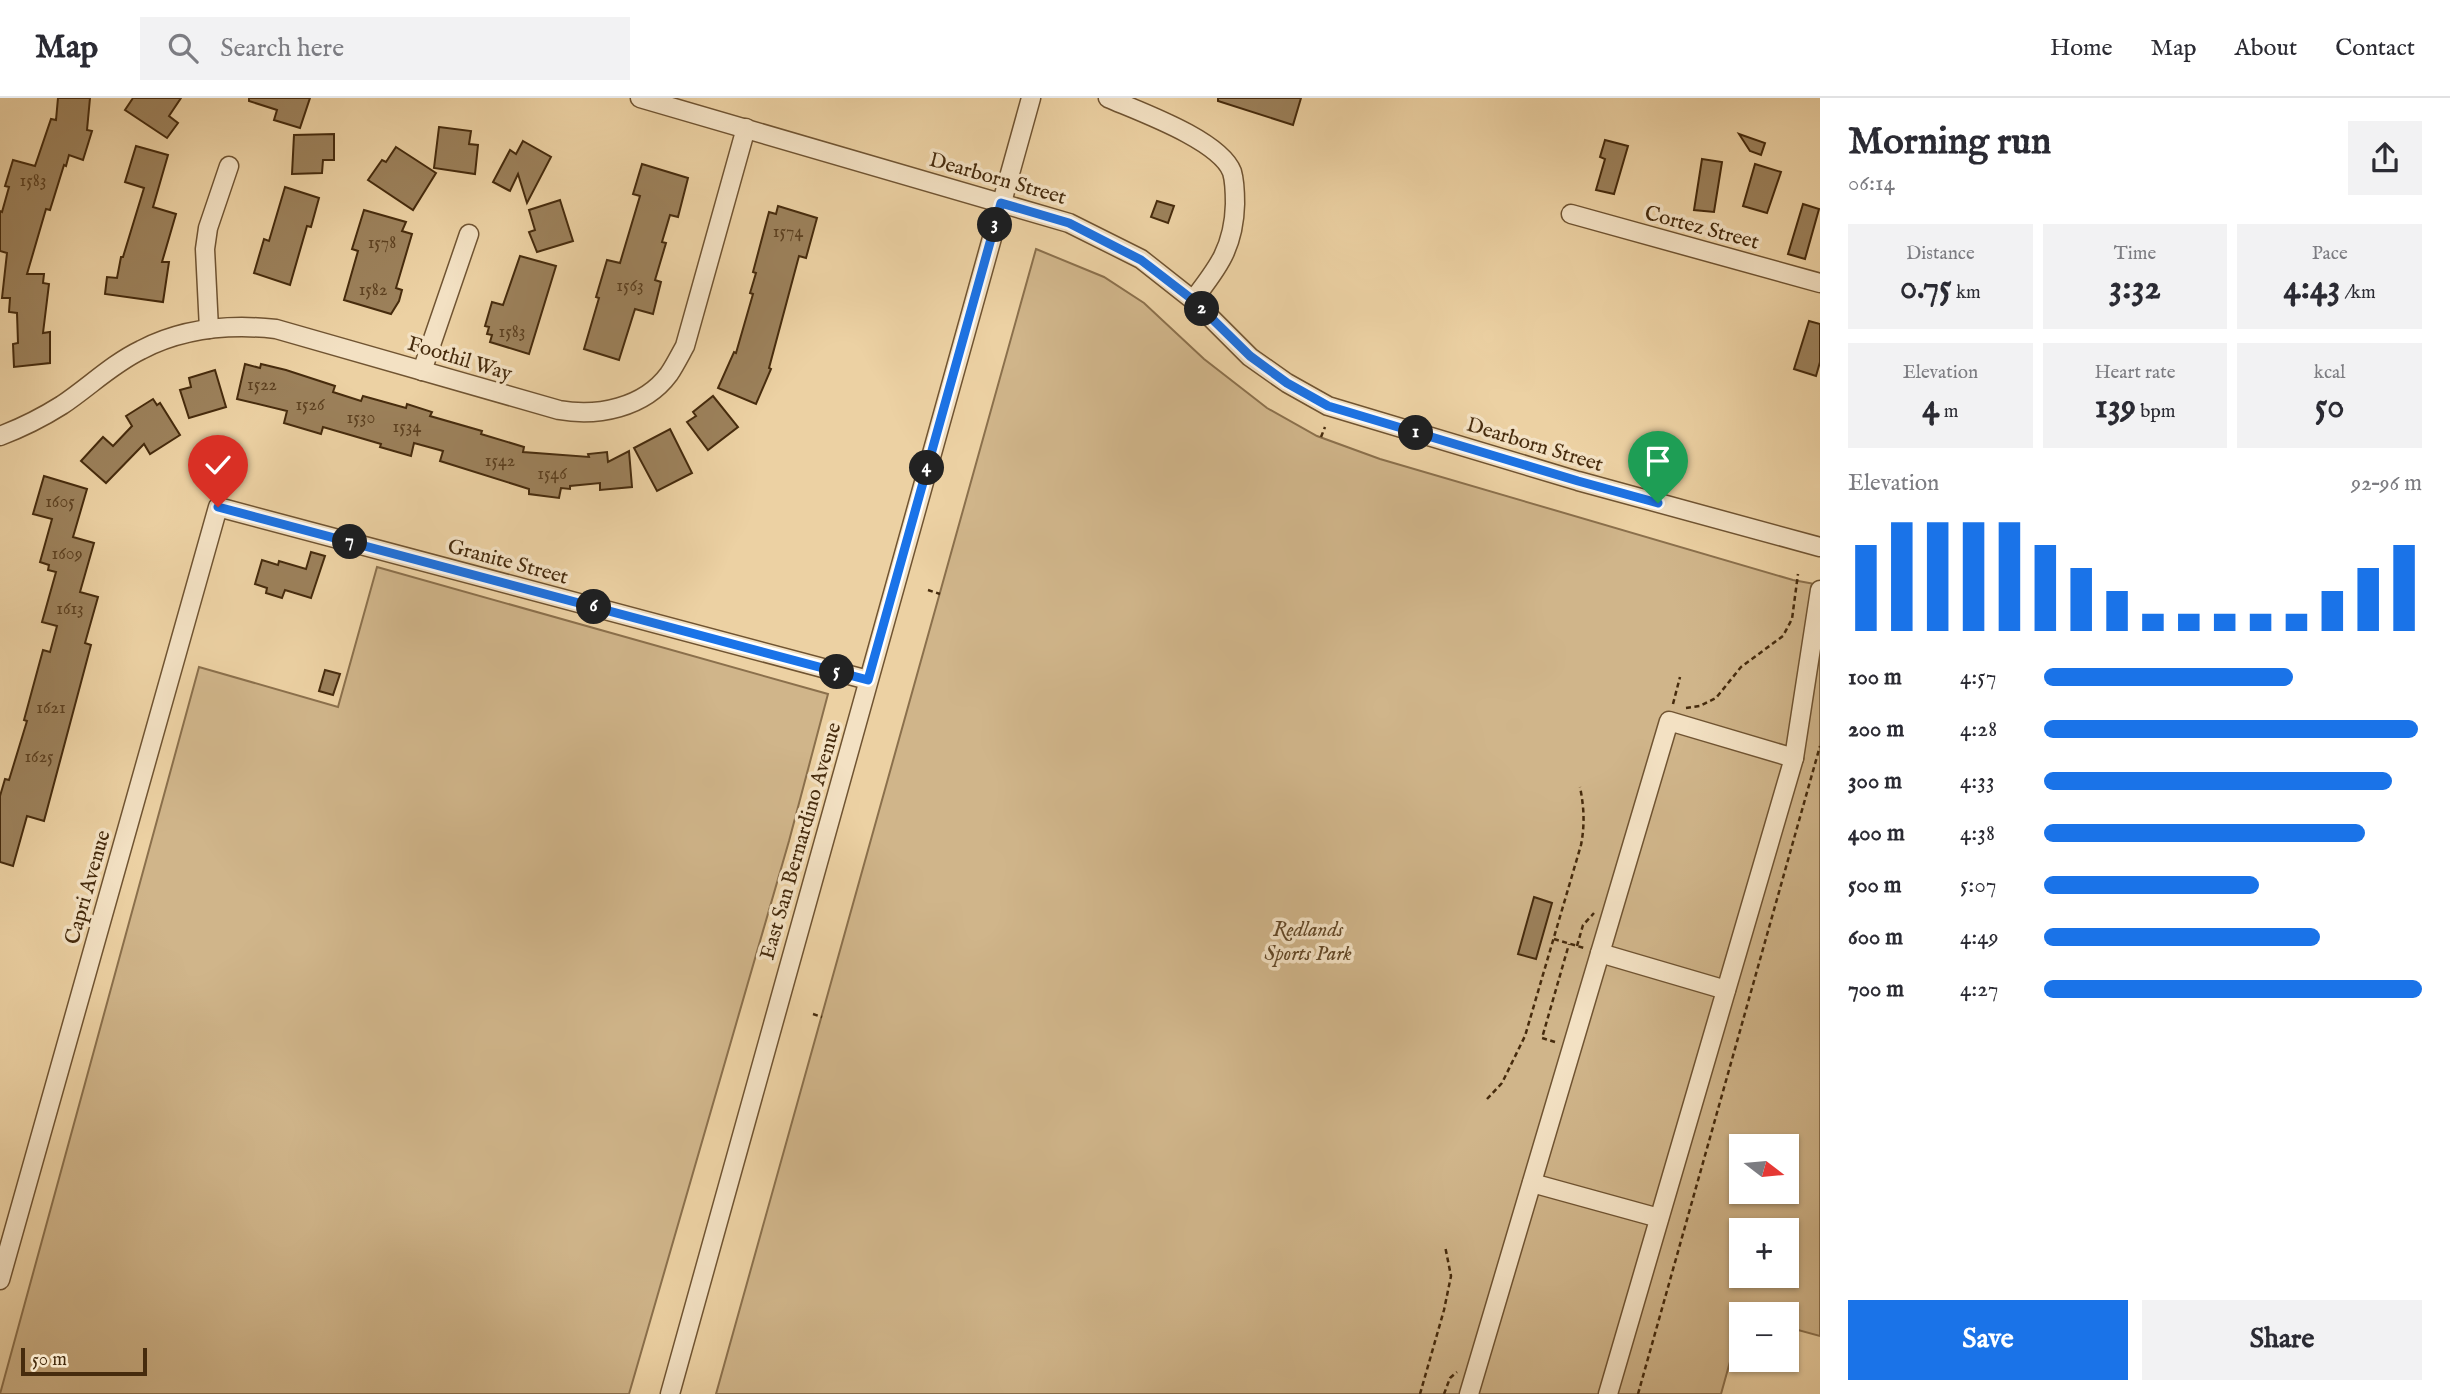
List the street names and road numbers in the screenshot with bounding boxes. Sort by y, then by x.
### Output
street label: Dearborn Street [926,147,1069,212]
street label: Cortez Street [1641,200,1762,257]
street label: Foothil Way [404,331,516,388]
street label: Dearborn Street [1463,412,1606,479]
street label: Granite Street [444,533,571,592]
street label: East San Bernardino Avenue [755,719,848,963]
street label: Capri Avenue [59,827,118,948]

